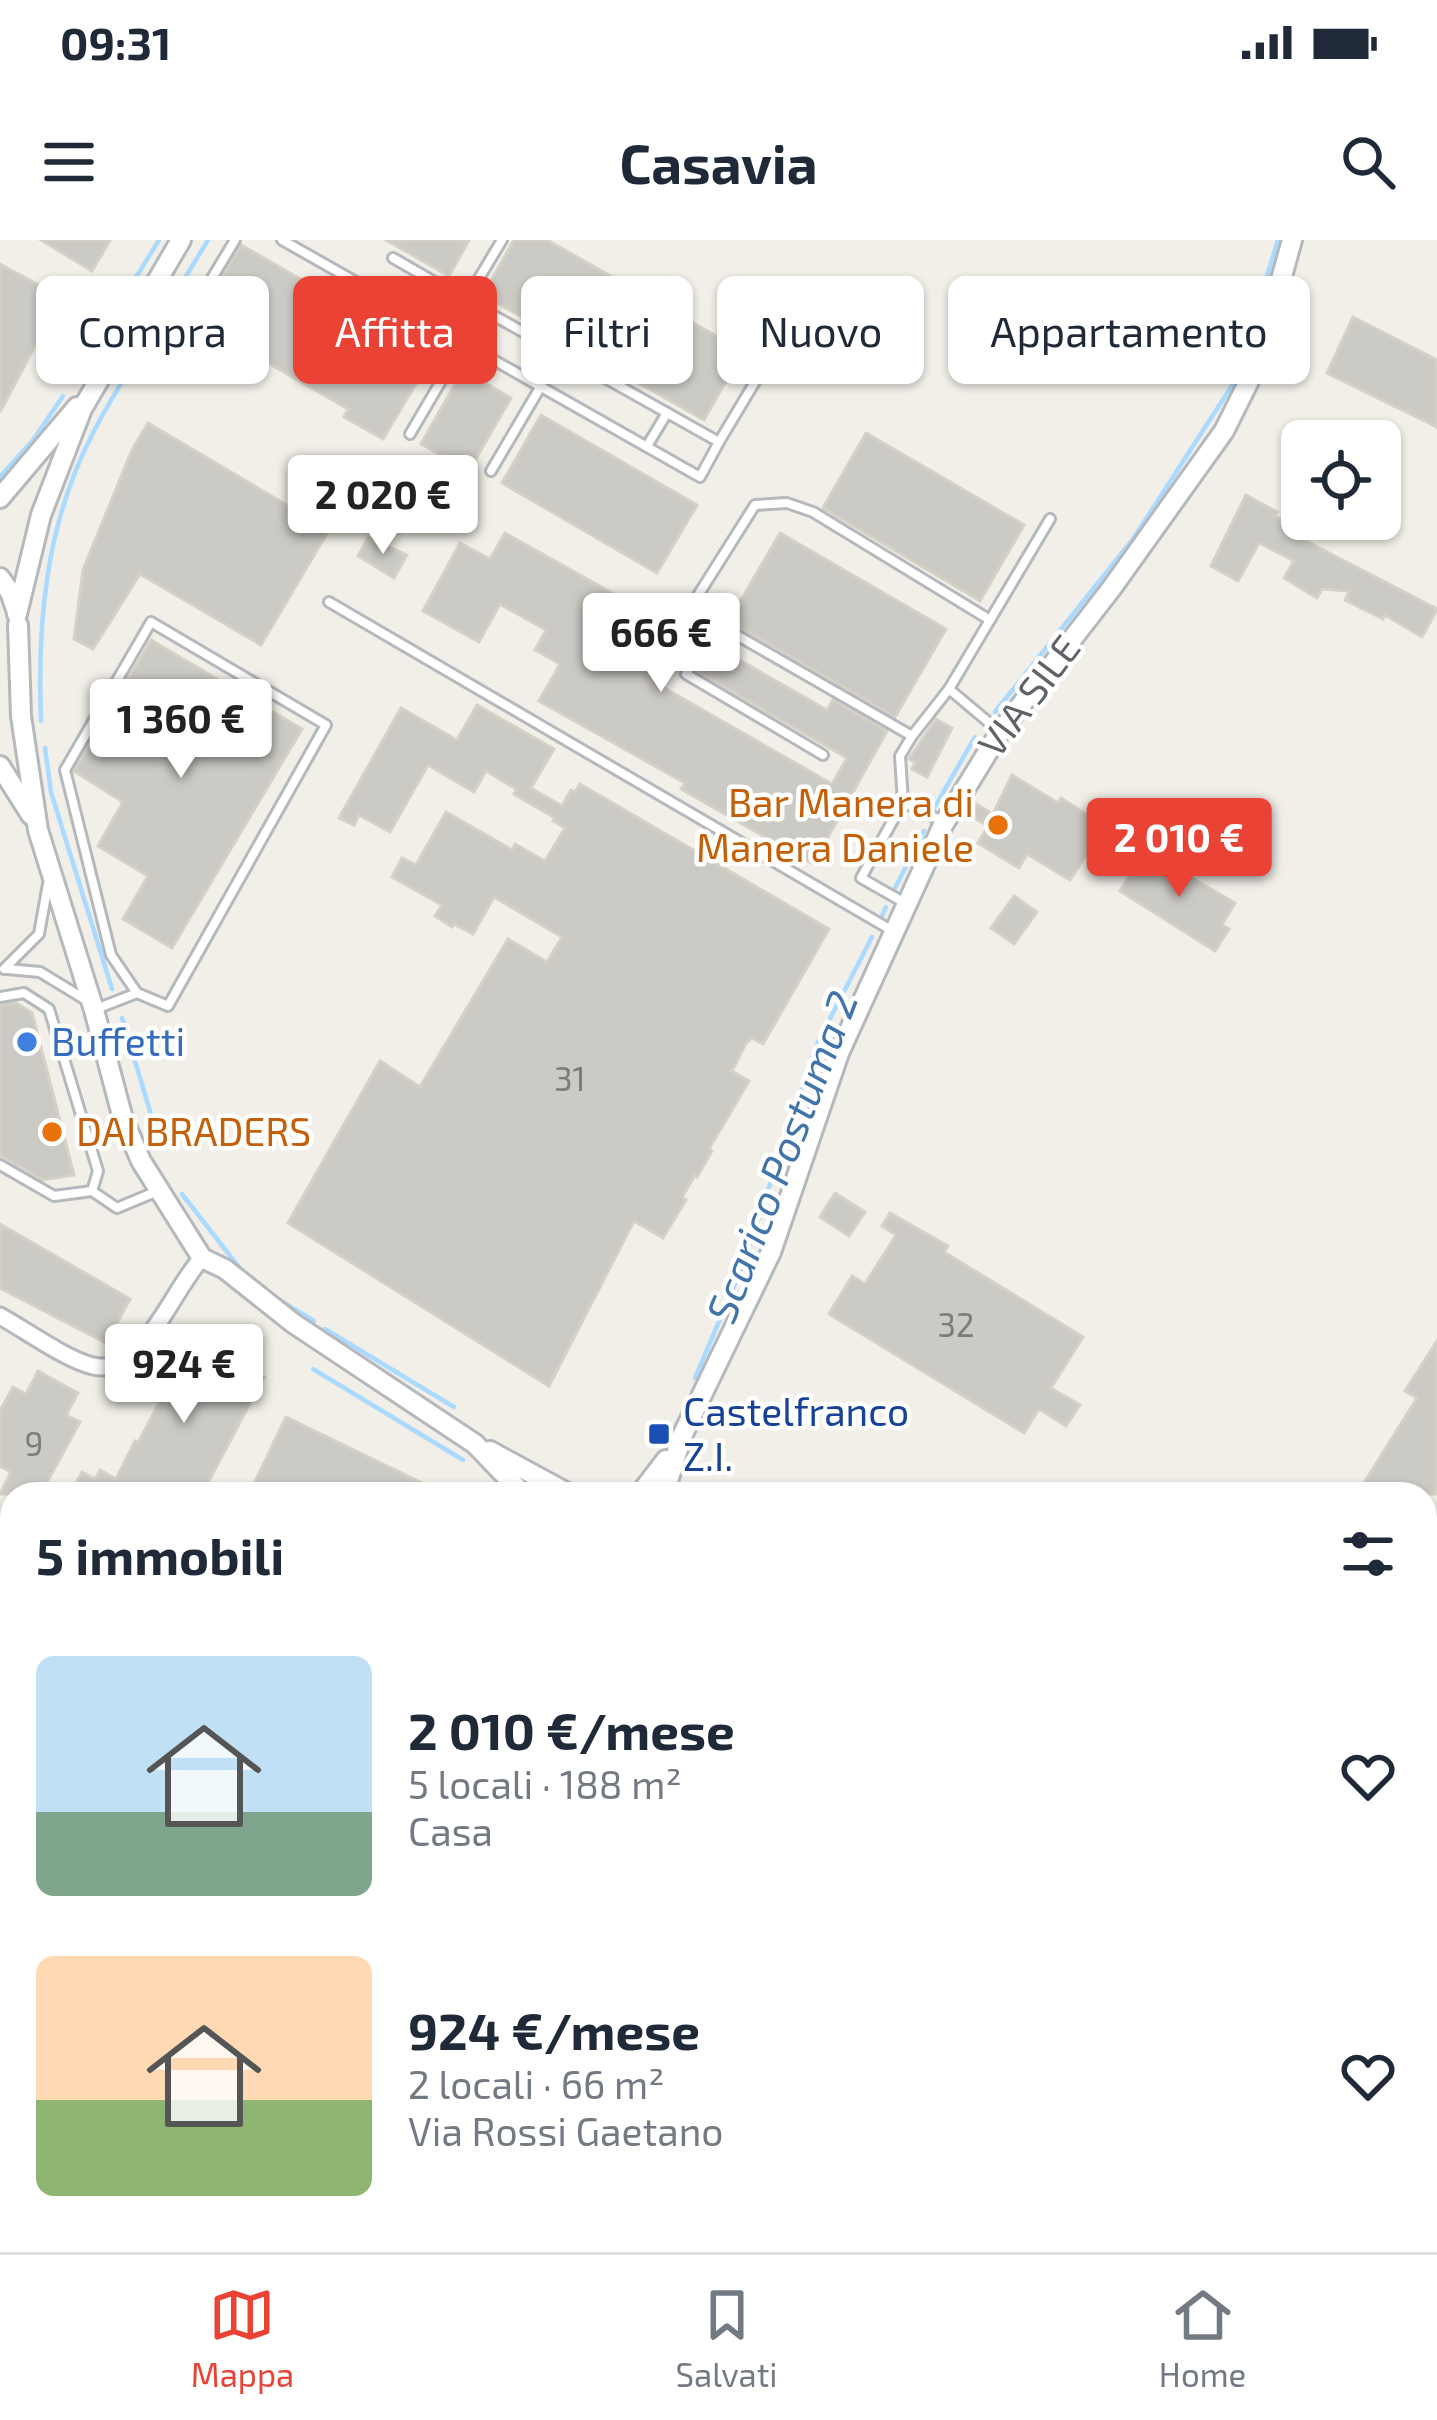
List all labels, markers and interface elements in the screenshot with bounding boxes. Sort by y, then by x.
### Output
text: 09:31 [60,15,171,69]
icon: menu [36,129,102,195]
icon: search [1335,129,1401,195]
text: Casavia [619,130,818,195]
chip: Compra [36,276,269,384]
chip: Affitta [293,276,497,384]
chip: Filtri [521,276,693,384]
chip: Nuovo [717,276,924,384]
chip: Appartamento [948,276,1310,384]
map controls [1281,420,1401,540]
button: locate [1281,420,1401,540]
pin: 2 020 € [272,455,494,557]
text: 2 020 € [315,470,451,517]
pin: 666 € [577,593,745,695]
text: 666 € [610,608,712,655]
street label: VIA SILE [967,625,1089,765]
pin: 1 360 € [70,679,292,781]
text: 1 360 € [117,694,245,741]
place label: Bar Manera di Manera Daniele [696,778,974,870]
pin: 2 010 € [1068,798,1290,900]
marker: Bar Manera di Manera Daniele [985,812,1011,838]
text: 2 010 € [1114,813,1244,860]
water label: Scarico Postuma 2 [694,984,866,1329]
place label: Buffetti [51,1017,185,1064]
marker: Buffetti [14,1029,40,1055]
house number: 31 [554,1058,586,1098]
place label: DAI BRADERS [76,1107,311,1154]
marker: DAI BRADERS [39,1119,65,1145]
house number: 32 [938,1304,974,1344]
pin: 924 € [100,1324,268,1426]
text: 924 € [132,1339,236,1386]
place label: Castelfranco Z.I. [683,1387,909,1479]
marker: Castelfranco Z.I. [646,1421,672,1447]
house number: 9 [25,1423,43,1463]
icon: filters [1335,1521,1401,1587]
text: 5 immobili [36,1524,284,1585]
text: 2 010 €/mese [408,1699,735,1760]
icon: home [132,1704,276,1848]
icon: heart [1335,1743,1401,1809]
text: 5 locali · 188 m² [408,1760,682,1807]
text: Casa [408,1807,493,1854]
text: 924 €/mese [408,1999,700,2060]
icon: home [132,2004,276,2148]
icon: heart [1335,2043,1401,2109]
text: 2 locali · 66 m² [408,2060,664,2107]
text: Via Rossi Gaetano [408,2107,724,2154]
tab: Mappa [191,2282,294,2394]
tab: Salvati [676,2282,777,2394]
tab: Home [1159,2282,1246,2394]

